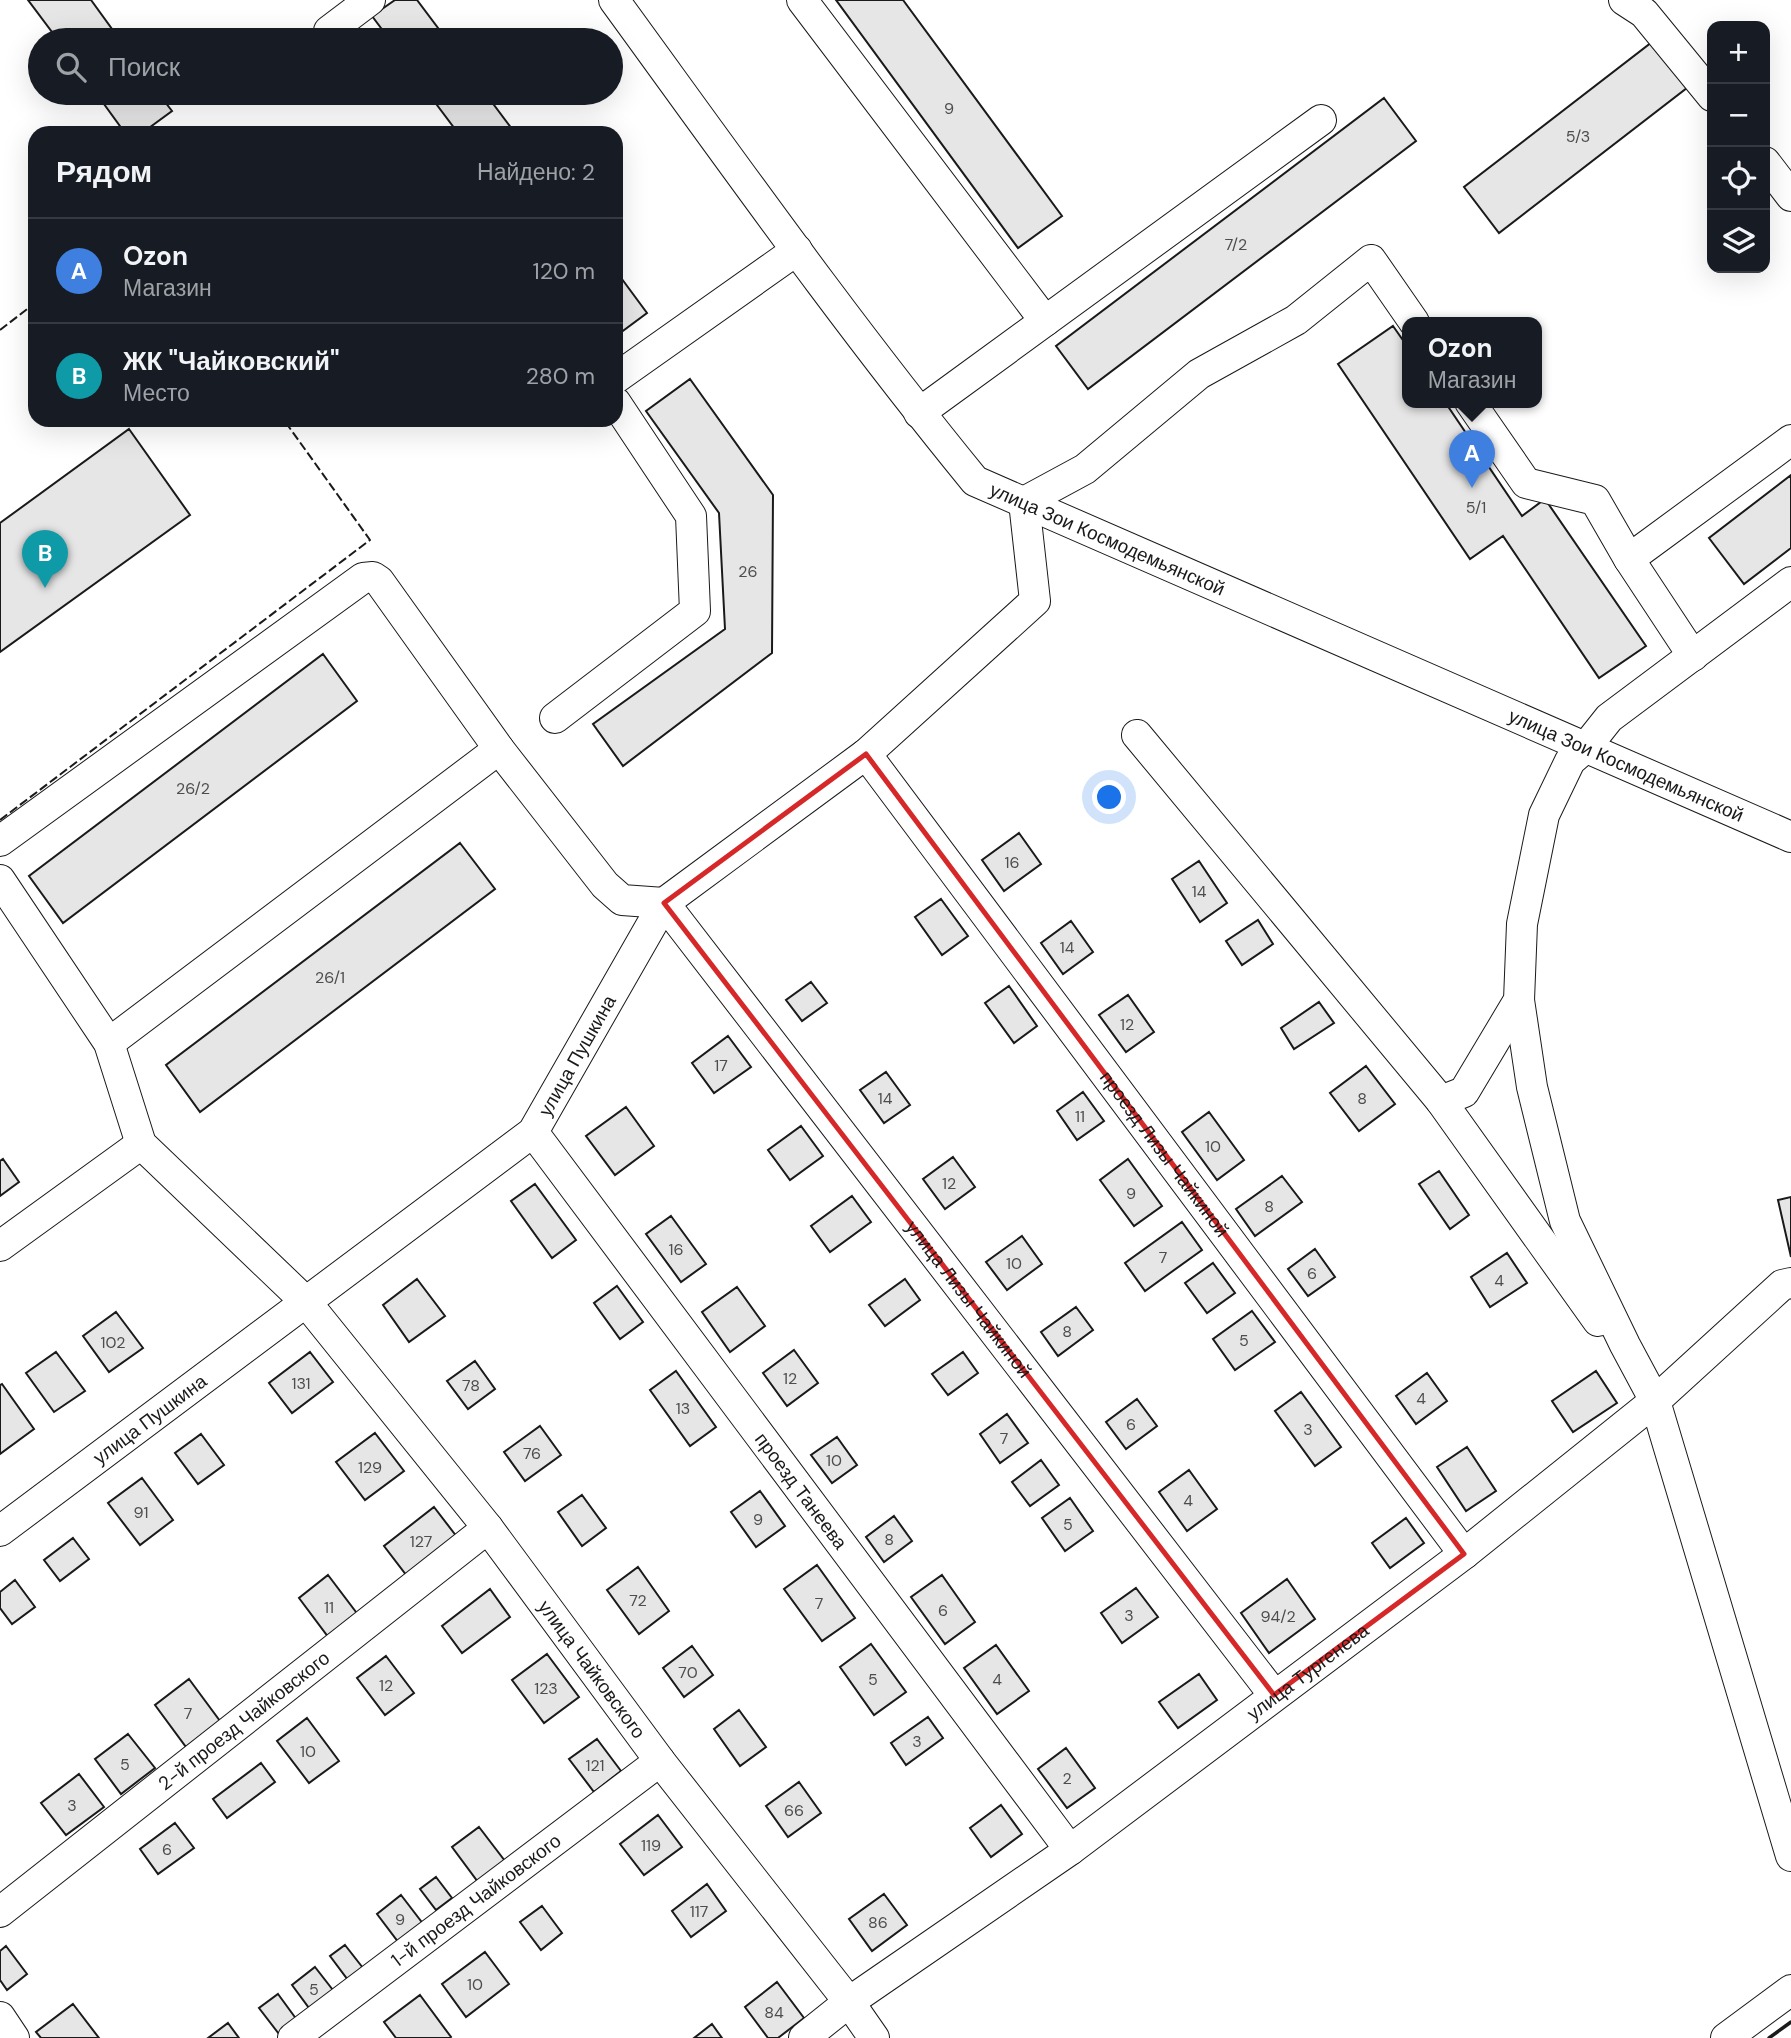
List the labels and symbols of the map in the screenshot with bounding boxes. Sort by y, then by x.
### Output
house number: 9 [944,98,954,119]
house number: 5/3 [1566,126,1590,147]
house number: 7/2 [1225,234,1247,255]
pin: A [1449,430,1495,488]
street label: улица Зои Космодемьянской [986,477,1229,602]
house number: 5/1 [1466,497,1486,518]
pin: B [22,530,68,588]
house number: 26 [738,561,758,582]
street label: улица Зои Космодемьянской [1505,703,1748,828]
house number: 26/2 [176,778,210,799]
your location [1092,780,1126,814]
house number: 16 [1004,852,1020,873]
house number: 14 [1192,881,1207,902]
house number: 14 [1060,937,1075,958]
house number: 26/1 [315,967,345,988]
street label: улица Пушкина [533,990,622,1121]
house number: 12 [1120,1014,1134,1035]
house number: 17 [714,1055,728,1076]
street label: проезд Лизы Чайкиной [1094,1066,1235,1242]
house number: 14 [878,1088,893,1109]
house number: 8 [1357,1088,1367,1109]
house number: 11 [1075,1106,1085,1127]
house number: 10 [1205,1136,1221,1157]
house number: 12 [942,1173,956,1194]
house number: 9 [1126,1183,1136,1204]
house number: 8 [1264,1196,1274,1217]
street label: улица Лизы Чайкиной [900,1215,1037,1383]
house number: 16 [668,1239,684,1260]
house number: 7 [1159,1247,1167,1268]
house number: 10 [1006,1253,1022,1274]
house number: 6 [1307,1263,1317,1284]
house number: 4 [1494,1270,1504,1291]
house number: 8 [1062,1321,1072,1342]
house number: 5 [1239,1330,1249,1351]
house number: 102 [101,1332,126,1353]
street label: улица Пушкина [88,1368,212,1470]
house number: 12 [783,1368,797,1389]
house number: 131 [291,1373,311,1394]
house number: 78 [462,1375,480,1396]
house number: 4 [1416,1388,1426,1409]
house number: 13 [676,1398,690,1419]
house number: 6 [1126,1414,1136,1435]
house number: 3 [1303,1419,1313,1440]
street label: проезд Танеева [749,1428,853,1555]
house number: 7 [1000,1428,1008,1449]
house number: 76 [523,1443,541,1464]
house number: 10 [826,1450,842,1471]
house number: 129 [358,1457,382,1478]
house number: 4 [1183,1490,1193,1511]
house number: 91 [134,1502,148,1523]
house number: 9 [753,1509,763,1530]
house number: 5 [1063,1514,1073,1535]
house number: 8 [884,1529,894,1550]
house number: 127 [410,1531,432,1552]
house number: 72 [629,1590,647,1611]
house number: 7 [815,1593,823,1614]
street label: улица Чайковского [532,1595,651,1744]
house number: 11 [324,1597,334,1618]
house number: 6 [938,1600,948,1621]
house number: 3 [1124,1605,1134,1626]
house number: 94/2 [1260,1606,1296,1627]
street label: улица Тургенева [1242,1618,1374,1726]
street label: 2-й проезд Чайковского [153,1645,335,1796]
house number: 70 [678,1662,698,1683]
house number: 5 [868,1669,878,1690]
house number: 4 [992,1669,1002,1690]
house number: 12 [379,1675,393,1696]
house number: 123 [534,1678,558,1699]
house number: 7 [184,1703,192,1724]
house number: 3 [912,1731,922,1752]
house number: 10 [300,1741,316,1762]
house number: 5 [120,1754,130,1775]
house number: 121 [585,1755,605,1776]
house number: 2 [1062,1768,1072,1789]
house number: 3 [67,1795,77,1816]
house number: 66 [784,1800,804,1821]
street label: 1-й проезд Чайковского [386,1828,566,1973]
house number: 119 [641,1835,661,1856]
house number: 6 [162,1839,172,1860]
house number: 117 [690,1901,708,1922]
house number: 9 [395,1909,405,1930]
house number: 86 [868,1912,888,1933]
house number: 10 [467,1974,483,1995]
house number: 5 [309,1979,319,2000]
house number: 84 [764,2002,784,2023]

